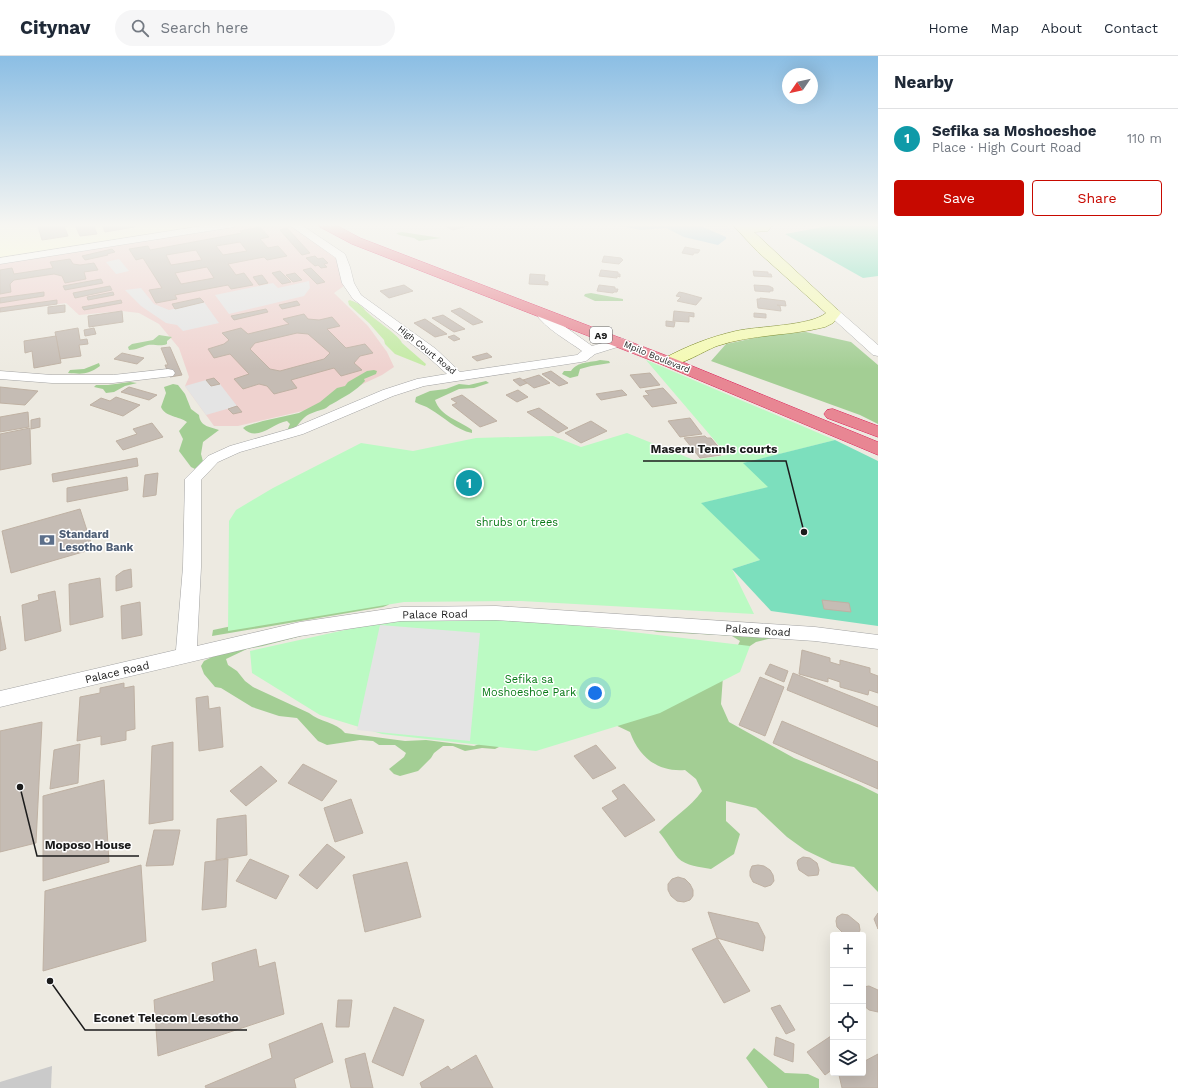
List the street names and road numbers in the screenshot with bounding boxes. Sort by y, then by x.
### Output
street label: High Court Road [396,324,458,376]
road number: A9 [590,327,612,343]
street label: Mpilo Boulevard [622,339,692,375]
street label: Palace Road [402,607,468,622]
street label: Palace Road [725,622,791,639]
street label: Palace Road [84,659,151,686]

